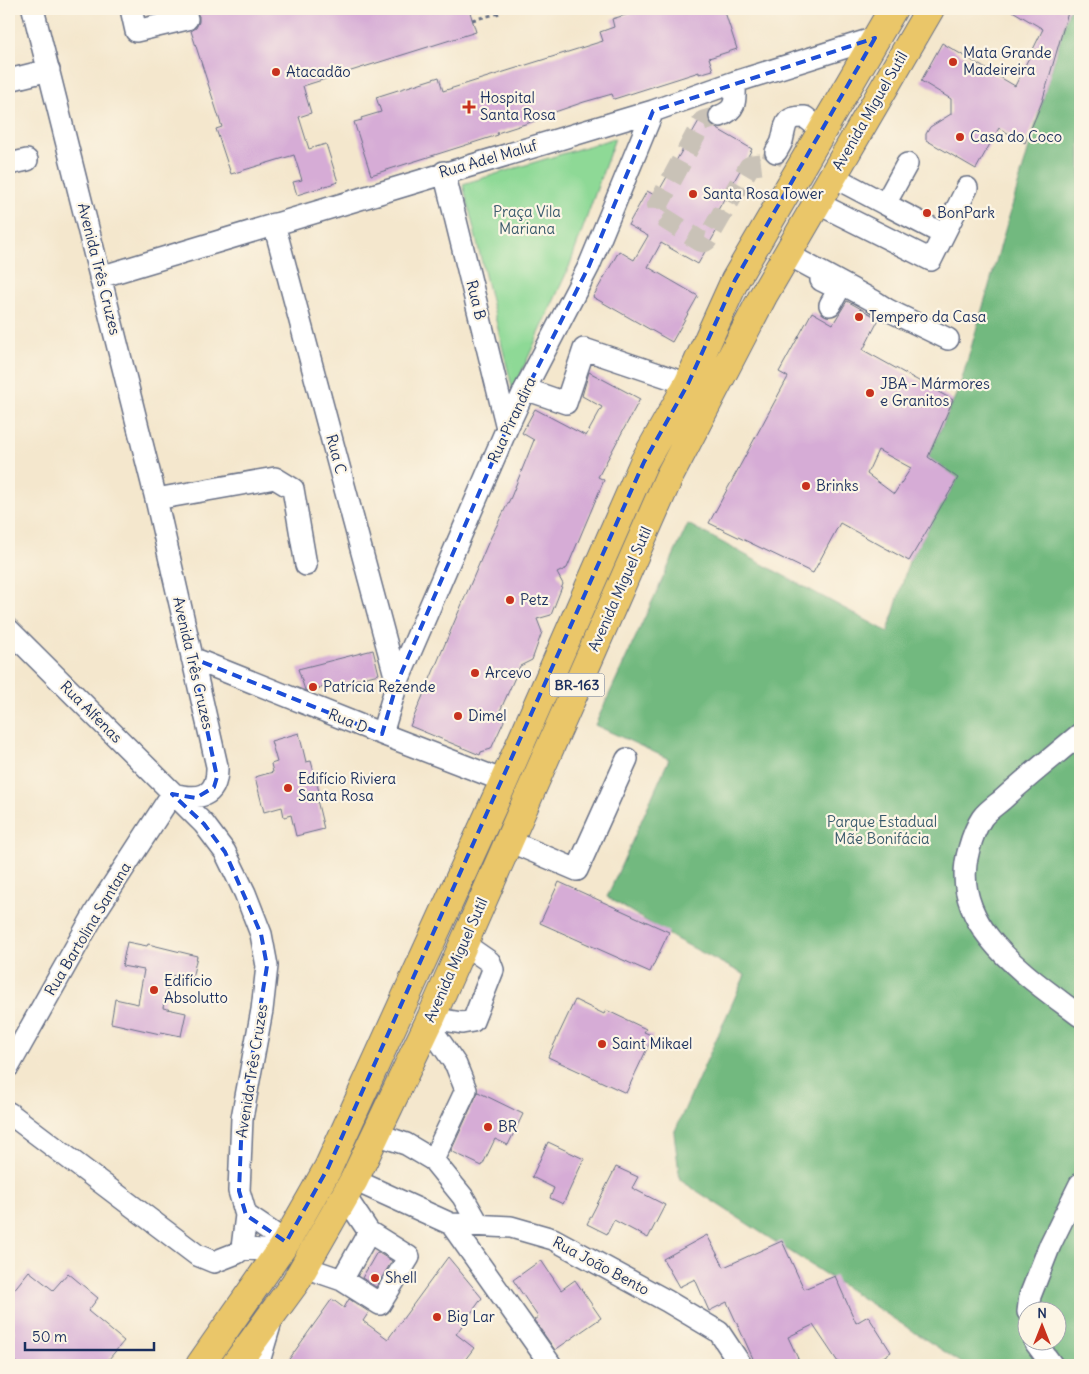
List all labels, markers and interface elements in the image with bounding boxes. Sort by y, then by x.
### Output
place label: Mata Grande Madeireira [963,43,1052,79]
street label: Avenida Miguel Sutil [828,48,911,174]
marker: Mata Grande Madeireira [947,56,959,68]
place label: Atacadão [286,62,351,81]
marker: Atacadão [270,66,282,78]
place label: Hospital Santa Rosa [480,88,556,124]
marker: Hospital Santa Rosa [462,100,476,114]
place label: Casa do Coco [970,127,1062,146]
marker: Casa do Coco [954,131,966,143]
street label: Rua Adel Maluf [437,135,540,182]
place label: Santa Rosa Tower [703,184,824,203]
marker: Santa Rosa Tower [687,188,699,200]
street label: Avenida Três Cruzes [74,201,125,337]
park label: Praça Vila Mariana [493,202,561,238]
place label: BonPark [937,203,995,222]
marker: BonPark [921,207,933,219]
street label: Rua B [462,278,491,322]
place label: Tempero da Casa [869,307,987,326]
marker: Tempero da Casa [853,311,865,323]
street label: Rua Pirandira [483,373,540,466]
place label: JBA - Mármores e Granitos [880,374,990,410]
marker: JBA - Mármores e Granitos [864,387,876,399]
street label: Rua C [322,432,351,476]
place label: Brinks [816,476,859,495]
marker: Brinks [800,480,812,492]
street label: Avenida Miguel Sutil [584,524,656,654]
place label: Petz [520,590,549,609]
marker: Petz [504,594,516,606]
street label: Avenida Três Cruzes [169,595,218,731]
place label: Arcevo [485,663,532,682]
marker: Arcevo [469,667,481,679]
road number: BR-163 [550,674,604,696]
street label: Rua Alfenas [56,677,126,747]
place label: Patrícia Rezende [323,677,436,696]
marker: Patrícia Rezende [307,681,319,693]
street label: Rua D [326,704,371,737]
place label: Dimel [468,706,507,725]
marker: Dimel [452,710,464,722]
place label: Edifício Riviera Santa Rosa [298,769,397,805]
marker: Edifício Riviera Santa Rosa [282,782,294,794]
park label: Parque Estadual Mãe Bonifácia [827,812,937,848]
street label: Rua Bartolina Santana [40,858,135,999]
street label: Avenida Miguel Sutil [420,895,492,1025]
place label: Edifício Absolutto [164,971,228,1007]
marker: Edifício Absolutto [148,984,160,996]
street label: Avenida Três Cruzes [232,1002,272,1139]
place label: Saint Mikael [612,1034,692,1053]
marker: Saint Mikael [596,1038,608,1050]
place label: BR [498,1117,518,1136]
marker: BR [482,1121,494,1133]
street label: Rua João Bento [550,1232,653,1299]
place label: Shell [385,1268,417,1287]
marker: Shell [369,1272,381,1284]
north arrow [1016,1302,1066,1352]
text: N [1037,1304,1047,1322]
place label: Big Lar [447,1307,495,1326]
marker: Big Lar [431,1311,443,1323]
scale bar [25,1319,154,1351]
text: 50 m [32,1327,67,1346]

